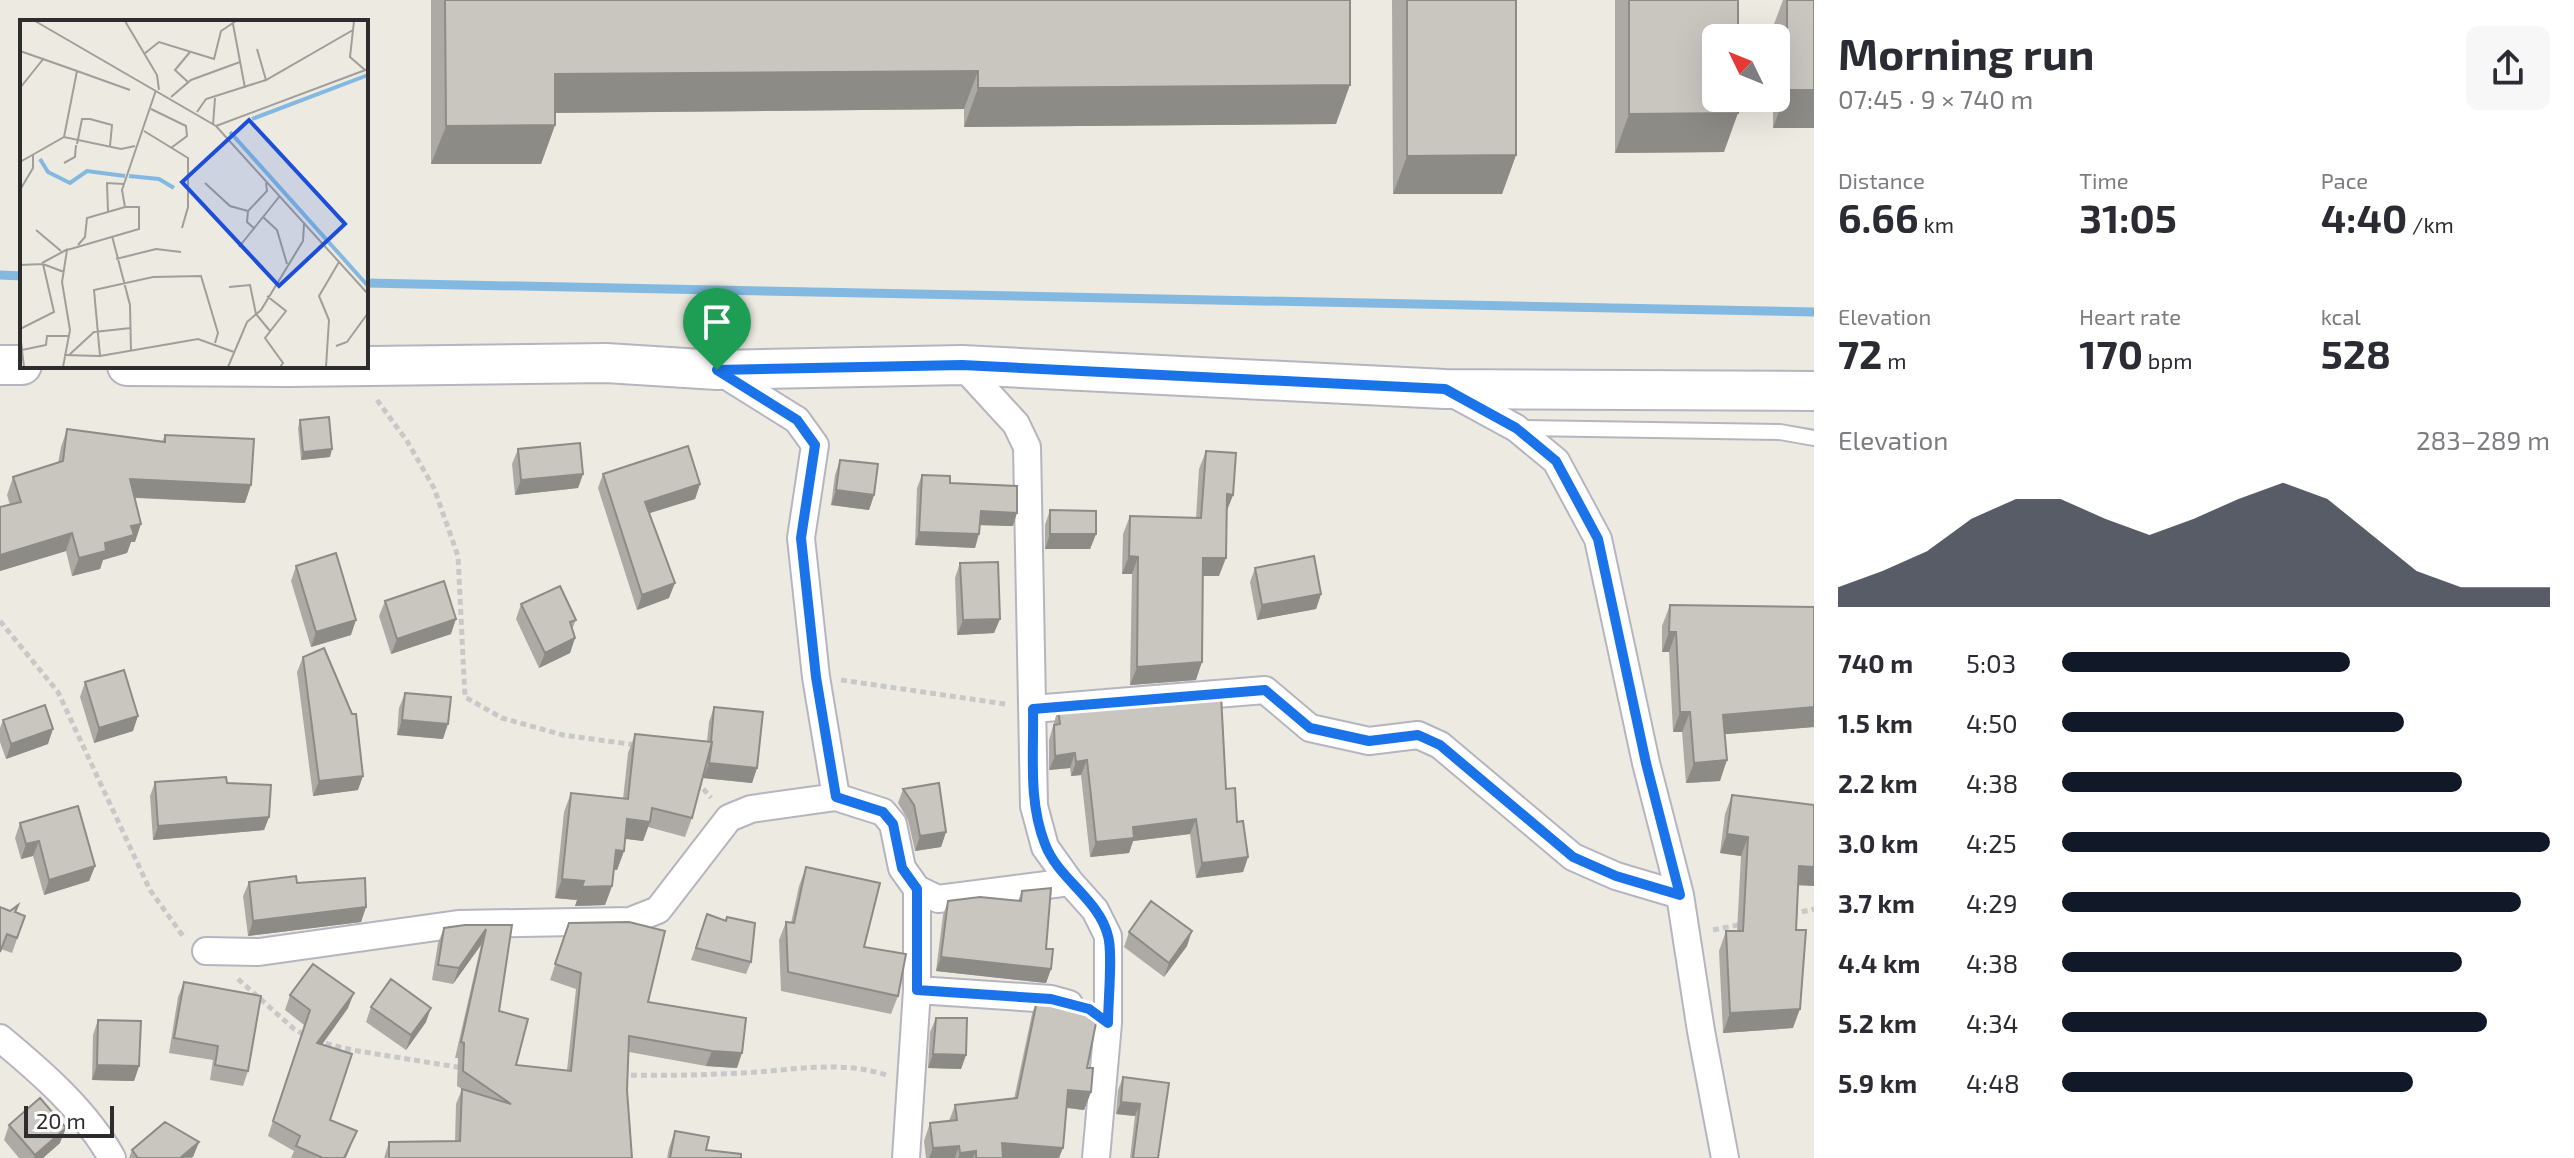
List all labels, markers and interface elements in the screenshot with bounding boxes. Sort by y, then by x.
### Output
inset map [20,20,368,368]
north arrow [1702,24,1790,112]
map controls [1702,24,1790,112]
text: Morning run [1838,26,2094,79]
button: share [2466,26,2550,110]
text: 07:45 · 9 × 740 m [1838,83,2033,114]
text: Distance [1838,167,1925,193]
text: Time [2079,167,2129,193]
text: Pace [2321,167,2368,193]
text: 6.66 [1838,193,1919,241]
text: 31:05 [2079,193,2177,241]
text: 4:40 [2321,193,2407,241]
text: km [1919,211,1954,237]
text: /km [2407,211,2454,237]
pin [683,288,751,370]
icon: arrive [695,300,739,344]
text: Elevation [1838,303,1931,329]
text: Heart rate [2079,303,2181,329]
text: kcal [2321,303,2361,329]
text: 72 [1838,329,1882,377]
text: 170 [2079,329,2143,377]
text: 528 [2321,329,2391,377]
text: m [1882,347,1907,373]
text: bpm [2143,347,2192,373]
text: Elevation [1838,424,1948,455]
text: 283–289 m [2416,424,2550,455]
text: 740 m [1838,647,1913,678]
text: 5:03 [1966,647,2016,678]
text: 1.5 km [1838,707,1913,738]
text: 4:50 [1966,707,2018,738]
text: 2.2 km [1838,767,1918,798]
text: 4:38 [1966,767,2018,798]
text: 3.0 km [1838,827,1919,858]
text: 4:25 [1966,827,2017,858]
text: 3.7 km [1838,887,1915,918]
text: 4:29 [1966,887,2018,918]
text: 4.4 km [1838,947,1920,978]
text: 4:38 [1966,947,2018,978]
text: 5.2 km [1838,1007,1917,1038]
text: 4:34 [1966,1007,2019,1038]
text: 5.9 km [1838,1067,1917,1098]
text: 4:48 [1966,1067,2020,1098]
scale bar [24,1102,114,1138]
text: 20 m [36,1107,86,1133]

